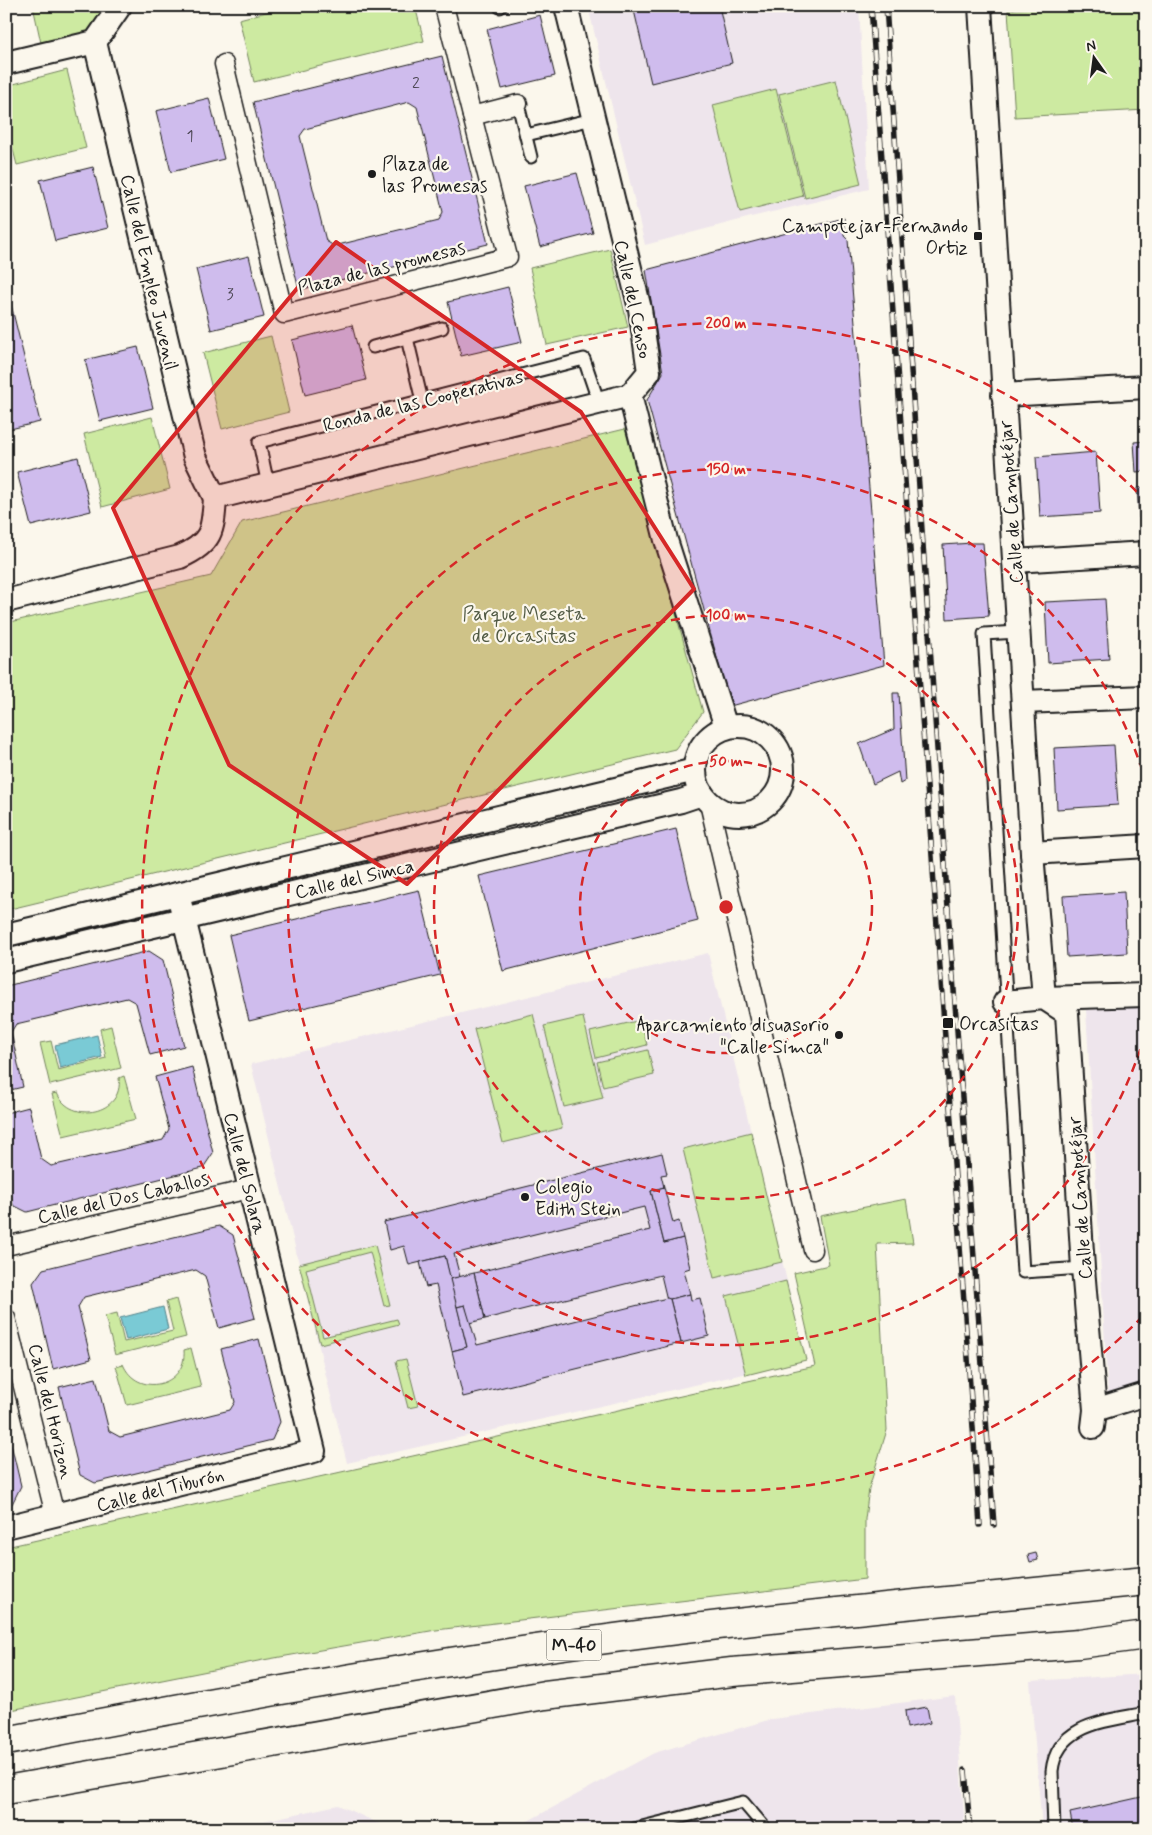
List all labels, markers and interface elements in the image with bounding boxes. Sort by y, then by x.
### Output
north arrow [1070,32,1120,82]
text: N [1084,36,1098,56]
house number: 2 [412,73,420,94]
house number: 1 [186,126,194,147]
place label: Plaza de las Promesas [382,152,487,199]
marker: Plaza de las Promesas [366,168,378,180]
street label: Calle del Empleo Juvenil [114,172,183,373]
place label: Campotejar-Fernando Ortiz [782,214,968,261]
marker: Campotejar-Fernando Ortiz [972,230,984,242]
street label: Plaza de las promesas [295,235,468,301]
street label: Calle del Censo [608,238,657,361]
house number: 3 [226,284,234,305]
text: 200 m [706,314,747,334]
street label: Ronda de las Cooperativas [320,364,526,438]
street label: Calle de Campotéjar [993,419,1030,584]
text: 150 m [706,460,746,480]
park label: Parque Meseta de Orcasitas [463,602,586,649]
text: 100 m [706,606,746,626]
text: 50 m [709,752,743,772]
street label: Calle del Simca [292,854,416,905]
centre of rings [717,898,735,916]
place label: Orcasitas [959,1012,1039,1037]
place label: Aparcamiento disuasorio "Calle Simca" [637,1013,829,1060]
marker: Orcasitas [941,1016,955,1030]
marker: Aparcamiento disuasorio "Calle Simca" [833,1029,845,1041]
street label: Calle del Solara [217,1110,272,1238]
street label: Calle de Campotéjar [1062,1115,1099,1280]
street label: Calle del Dos Caballos [35,1167,211,1230]
place label: Colegio Edith Stein [535,1175,621,1222]
marker: Colegio Edith Stein [519,1191,531,1203]
street label: Calle del Horizon [22,1341,79,1482]
street label: Calle del Tiburón [94,1463,227,1518]
road number: M-40 [546,1630,602,1660]

